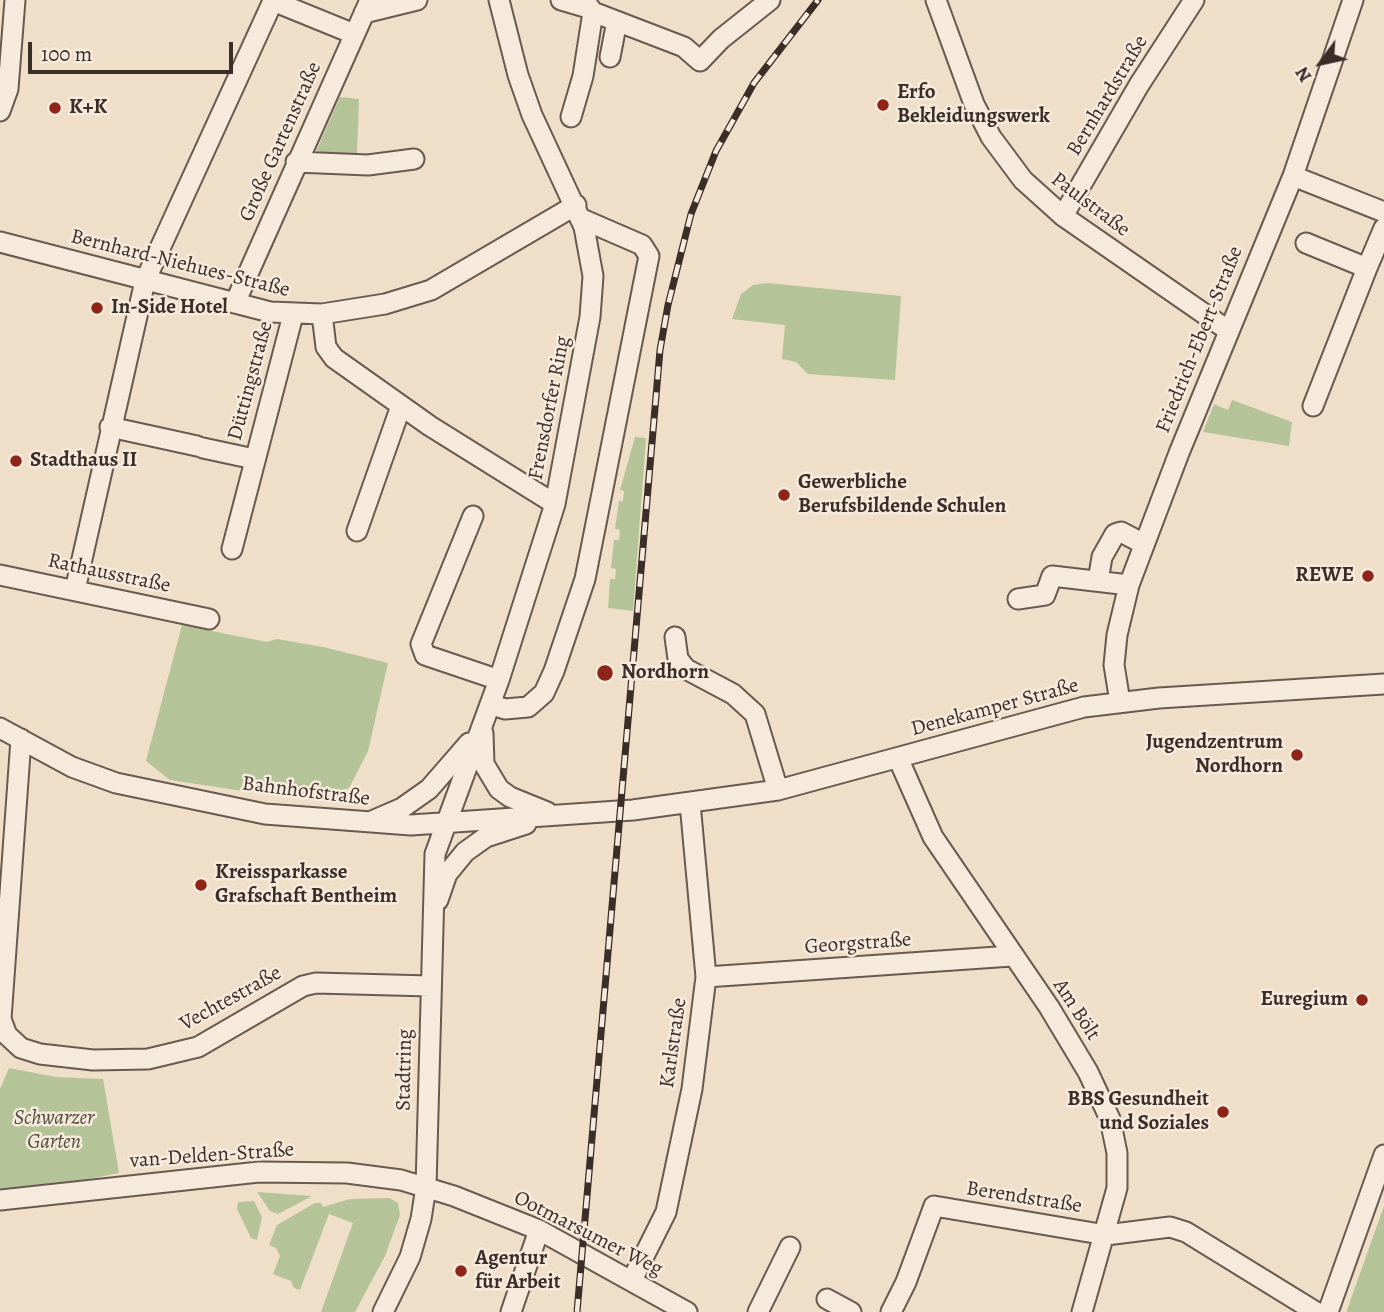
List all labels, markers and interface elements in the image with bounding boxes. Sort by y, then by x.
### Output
scale bar [32,28,236,72]
north arrow [1286,28,1356,98]
street label: Bernhardstraße [1062,31,1154,161]
text: 100 m [41,40,92,68]
street label: Große Gartenstraße [234,58,328,226]
text: N [1289,62,1318,87]
place label: Erfo Bekleidungswerk [897,80,1050,130]
place label: K+K [69,95,107,121]
marker: Erfo Bekleidungswerk [875,97,891,113]
marker: K+K [47,100,63,116]
street label: Paulstraße [1046,167,1134,243]
street label: Bernhard-Niehues-Straße [68,225,292,303]
street label: Friedrich-Ebert-Straße [1151,243,1249,437]
place label: In-Side Hotel [111,295,228,321]
marker: In-Side Hotel [89,300,105,316]
street label: Düttingstraße [223,318,279,444]
street label: Frensdorfer Ring [524,334,576,482]
place label: Stadthaus II [30,448,137,474]
marker: Stadthaus II [8,453,24,469]
place label: Gewerbliche Berufsbildende Schulen [798,470,1006,520]
marker: Gewerbliche Berufsbildende Schulen [776,487,792,503]
street label: Rathausstraße [45,549,173,599]
place label: REWE [1295,563,1354,589]
marker: REWE [1360,568,1376,584]
place label: Nordhorn [621,660,709,686]
marker: Nordhorn [595,663,615,683]
street label: Denekamper Straße [908,673,1082,743]
place label: Jugendzentrum Nordhorn [1146,730,1283,780]
marker: Jugendzentrum Nordhorn [1289,747,1305,763]
street label: Bahnhofstraße [241,772,371,812]
place label: Kreissparkasse Grafschaft Bentheim [215,860,397,910]
marker: Kreissparkasse Grafschaft Bentheim [193,877,209,893]
street label: Georgstraße [804,928,912,960]
street label: Vechtestraße [176,961,286,1037]
street label: Am Bölt [1047,974,1105,1046]
place label: Euregium [1261,987,1348,1013]
marker: Euregium [1354,992,1370,1008]
street label: Karlstraße [655,996,693,1090]
street label: Stadtring [392,1029,418,1111]
place label: BBS Gesundheit und Soziales [1067,1087,1209,1137]
marker: BBS Gesundheit und Soziales [1215,1104,1231,1120]
park label: Schwarzer Garten [14,1106,94,1156]
street label: van-Delden-Straße [129,1138,295,1174]
street label: Berendstraße [964,1176,1084,1220]
street label: Ootmarsumer Weg [509,1186,667,1282]
place label: Agentur für Arbeit [475,1246,561,1296]
marker: Agentur für Arbeit [453,1263,469,1279]

